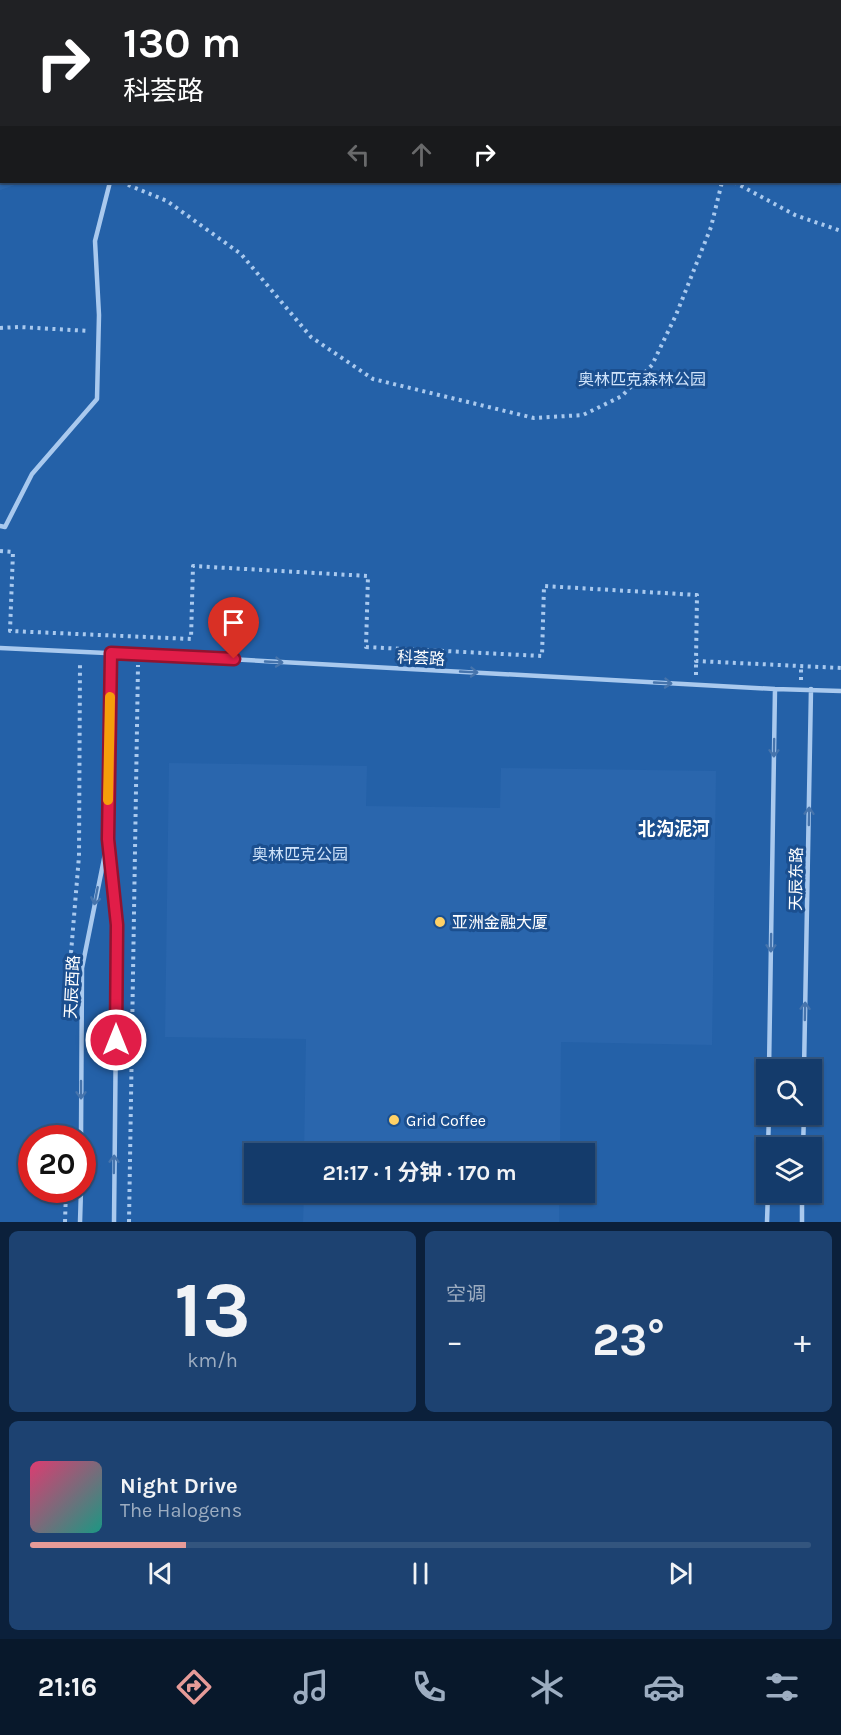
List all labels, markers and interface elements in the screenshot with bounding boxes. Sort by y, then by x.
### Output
text: 130 m [123,18,241,68]
icon: right [24,24,102,102]
text: 科荟路 [123,75,204,107]
icon: left [342,138,375,171]
icon: ahead [405,138,438,171]
icon: right [468,138,501,171]
park label: 奥林匹克森林公园 [578,370,706,389]
pin [208,597,259,659]
icon: arrive [217,606,250,639]
street label: 科荟路 [397,647,445,669]
one-way arrow [264,656,284,667]
one-way arrow [458,667,478,678]
one-way arrow [653,678,673,689]
one-way arrow [768,737,780,757]
one-way arrow [803,807,815,827]
district label: 北沟泥河 [638,818,710,840]
park label: 奥林匹克公园 [252,845,348,864]
street label: 天辰东路 [786,847,806,911]
one-way arrow [90,886,101,905]
place label: 亚洲金融大厦 [452,913,548,932]
marker: 亚洲金融大厦 [433,915,447,929]
one-way arrow [765,932,777,952]
street label: 天辰西路 [61,955,83,1019]
one-way arrow [800,1002,811,1022]
position arrow [84,1008,148,1072]
map controls [756,1059,822,1203]
button: search [756,1059,822,1125]
one-way arrow [75,1079,87,1099]
place label: Grid Coffee [406,1111,486,1130]
marker: Grid Coffee [387,1113,401,1127]
speed limit sign: 20 [18,1125,96,1203]
button: layers [756,1137,822,1203]
one-way arrow [109,1154,120,1174]
text: 21:17 · 1 分钟 · 170 m [322,1160,517,1186]
text: 13 [174,1264,251,1356]
text: 空调 [446,1283,486,1306]
text: 23° [592,1314,665,1366]
text: − [446,1322,463,1360]
text: + [794,1322,811,1360]
text: km/h [187,1349,238,1372]
text: Night Drive [120,1473,238,1499]
text: The Halogens [120,1499,242,1522]
icon: previous [144,1557,177,1590]
icon: pause [404,1557,437,1590]
icon: next [664,1557,697,1590]
icon: directions [173,1666,215,1708]
icon: music [290,1666,332,1708]
icon: phone [408,1666,450,1708]
icon: climate [526,1666,568,1708]
icon: car [643,1666,685,1708]
icon: filters [761,1666,803,1708]
text: 21:16 [38,1671,97,1703]

